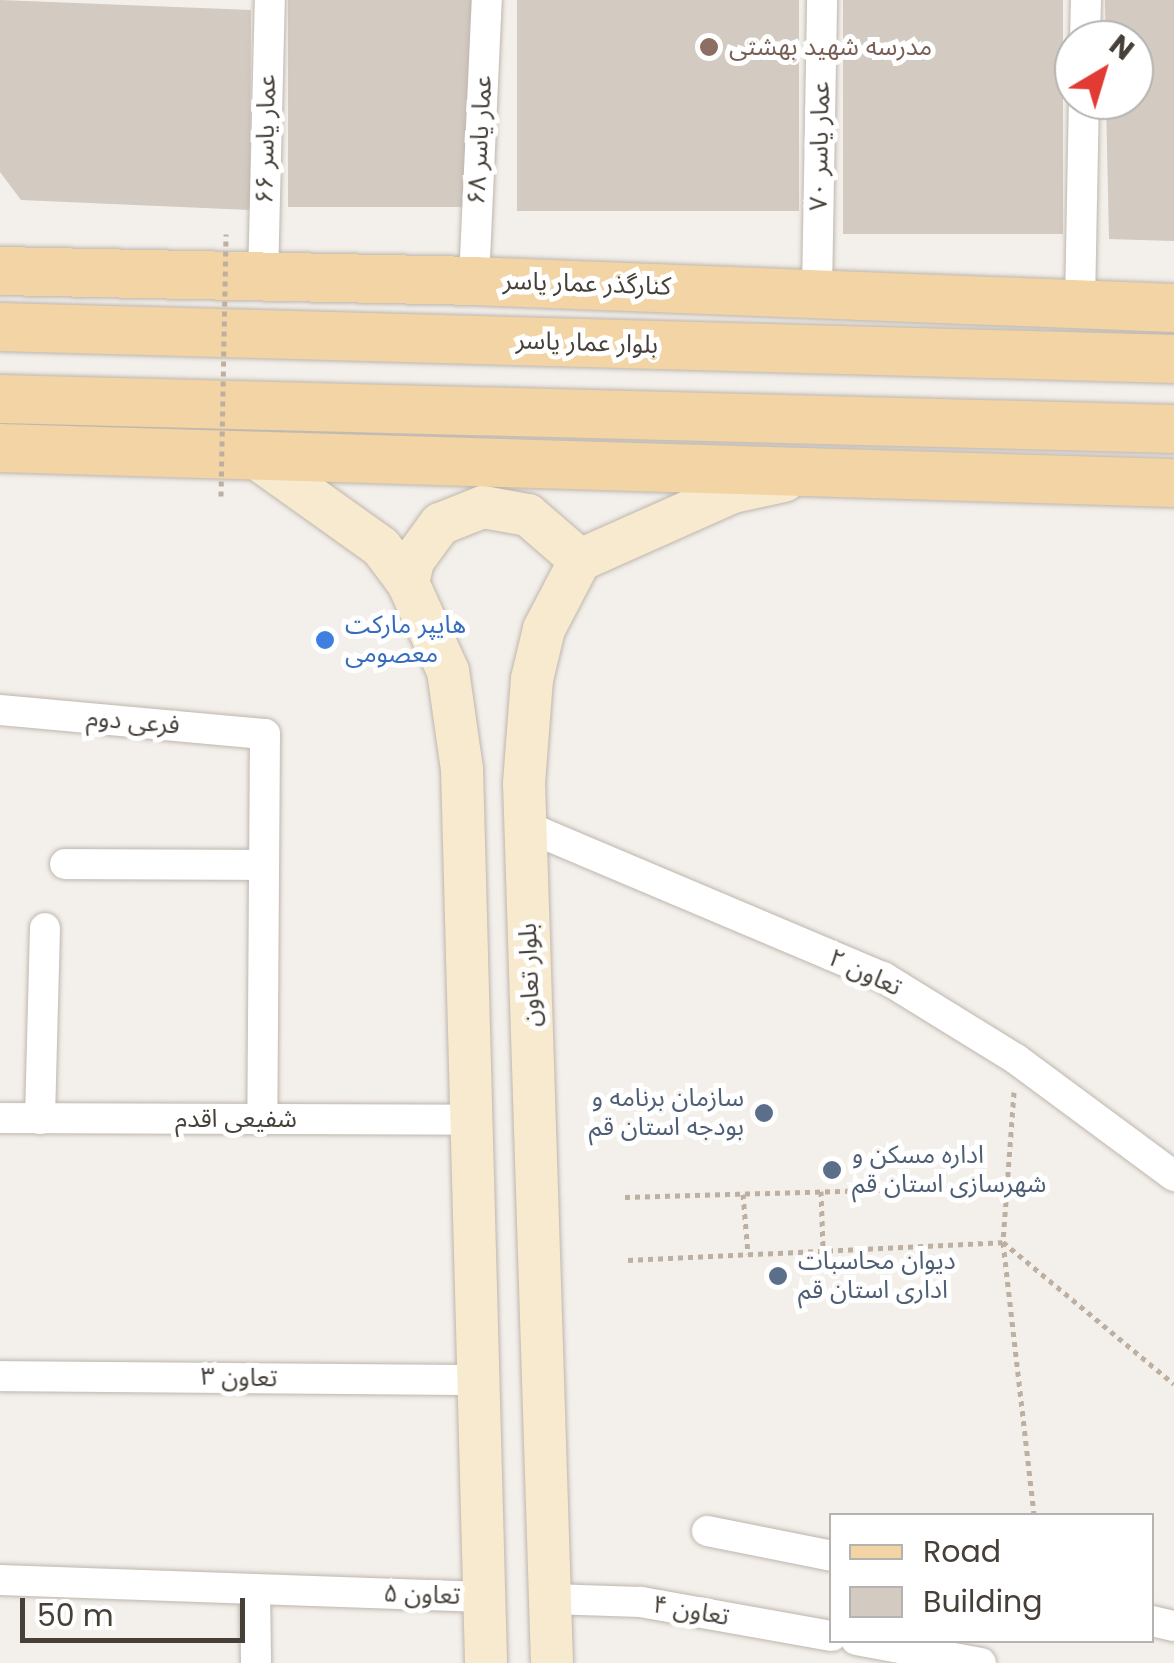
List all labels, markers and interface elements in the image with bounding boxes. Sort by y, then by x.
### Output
north arrow [1054,20,1154,120]
text: N [1101,26,1142,69]
place label: مدرسه شهید بهشتی [729,32,932,62]
marker: مدرسه شهید بهشتی [698,36,720,58]
street label: عمار یاسر ۶۶ [250,74,282,204]
street label: عمار یاسر ۶۸ [462,74,498,206]
street label: عمار یاسر ۷۰ [804,81,836,211]
street label: کنارگذر عمار یاسر [502,266,672,302]
street label: بلوار عمار یاسر [515,326,659,360]
place label: هایپر مارکت معصومی [345,611,466,670]
marker: هایپر مارکت معصومی [314,629,336,651]
street label: فرعی دوم [85,703,181,741]
street label: بلوار تعاون [513,923,547,1027]
street label: تعاون ۲ [824,943,906,1003]
place label: سازمان برنامه و بودجه استان قم [589,1084,744,1143]
marker: سازمان برنامه و بودجه استان قم [753,1102,775,1124]
street label: شفیعی اقدم [175,1104,297,1134]
place label: اداره مسکن و شهرسازی استان قم [852,1141,1046,1200]
marker: اداره مسکن و شهرسازی استان قم [821,1159,843,1181]
place label: دیوان محاسبات اداری استان قم [798,1247,956,1306]
marker: دیوان محاسبات اداری استان قم [767,1265,789,1287]
street label: تعاون ۳ [200,1362,278,1394]
legend [829,1513,1154,1643]
text: Road [923,1530,1001,1573]
scale bar [25,1578,250,1640]
street label: تعاون ۵ [383,1579,461,1611]
text: Building [923,1580,1043,1623]
street label: تعاون ۴ [650,1590,732,1632]
text: 50 m [37,1594,114,1637]

